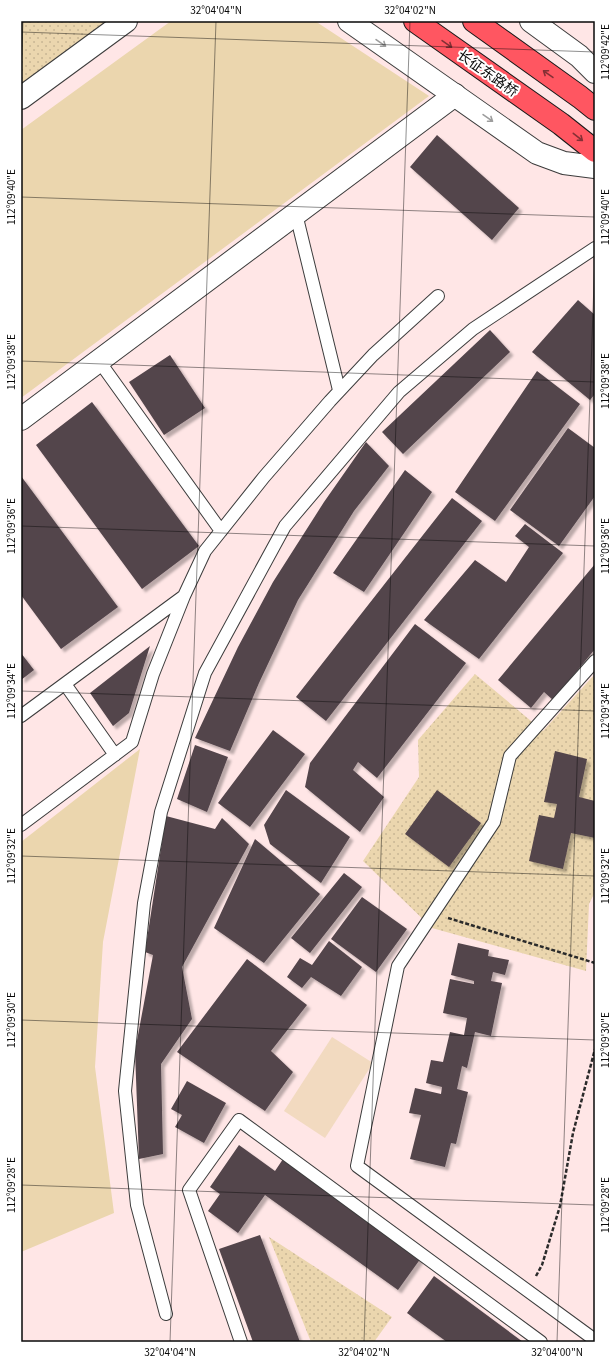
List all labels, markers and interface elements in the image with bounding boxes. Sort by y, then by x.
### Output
text: 32°04'04"N [190,2,242,17]
text: 32°04'02"N [384,2,436,17]
text: 112°09'42"E [597,24,612,80]
one-way arrow [375,39,386,47]
one-way arrow [441,39,452,48]
street label: 长征东路桥 [454,44,523,100]
one-way arrow [543,70,554,78]
one-way arrow [482,114,493,122]
one-way arrow [572,133,583,142]
text: 112°09'40"E [3,169,18,225]
text: 112°09'40"E [597,189,612,245]
text: 112°09'38"E [3,334,18,390]
text: 112°09'38"E [597,353,612,409]
text: 112°09'36"E [3,498,18,554]
text: 112°09'36"E [597,518,612,574]
text: 112°09'34"E [3,663,18,719]
text: 112°09'34"E [597,683,612,739]
text: 112°09'32"E [3,828,18,884]
text: 112°09'32"E [597,848,612,904]
text: 112°09'30"E [3,992,18,1048]
text: 112°09'30"E [597,1012,612,1068]
text: 112°09'28"E [3,1157,18,1213]
text: 112°09'28"E [597,1177,612,1233]
text: 32°04'04"N [144,1344,196,1359]
text: 32°04'02"N [338,1344,390,1359]
text: 32°04'00"N [531,1344,583,1359]

